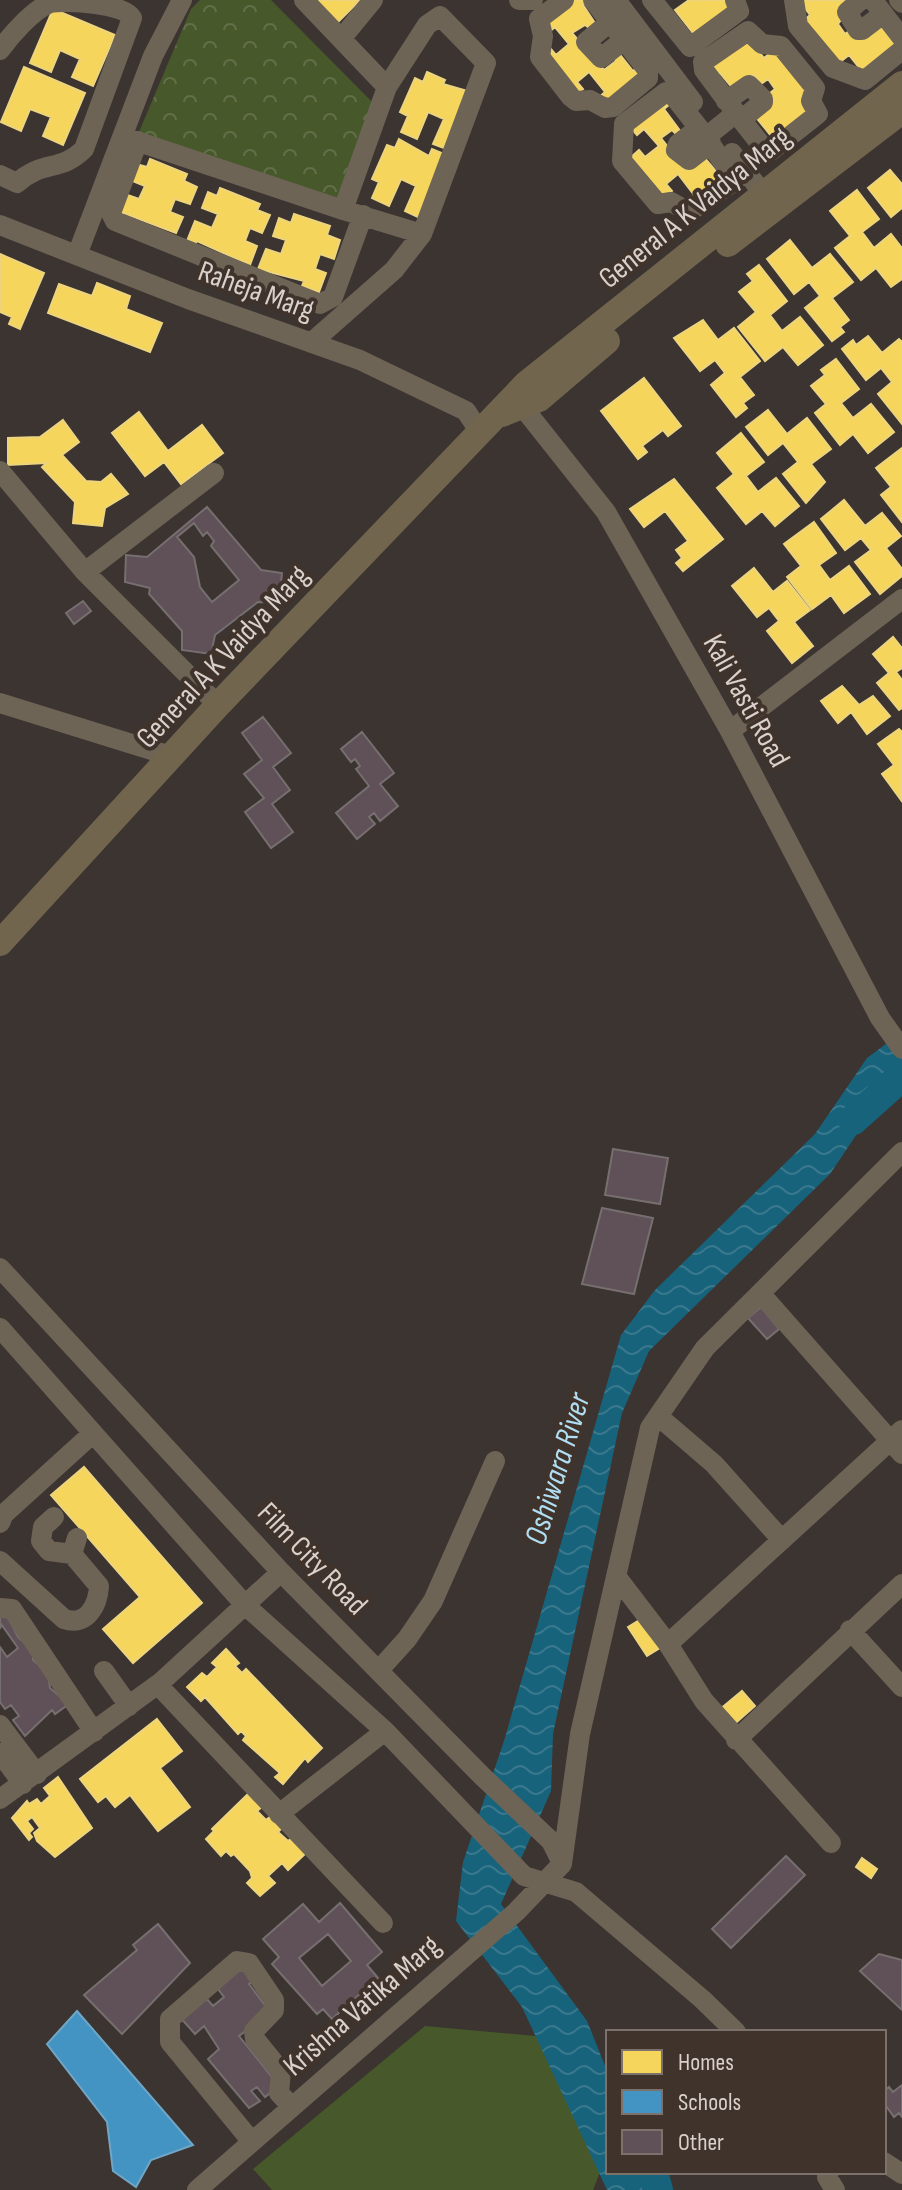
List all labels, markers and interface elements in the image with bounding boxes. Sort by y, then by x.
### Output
street label: General A K Vaidya Marg [592,119,798,297]
street label: Raheja Marg [193,253,319,329]
street label: General A K Vaidya Marg [129,558,317,756]
street label: Kali Vasti Road [695,628,797,774]
water label: Oshiwara River [516,1387,600,1550]
street label: Film City Road [249,1495,375,1623]
street label: Krishna Vatika Marg [276,1928,448,2084]
legend [606,2030,886,2174]
text: Homes [678,2048,734,2077]
text: Schools [678,2088,741,2117]
text: Other [678,2128,724,2157]

